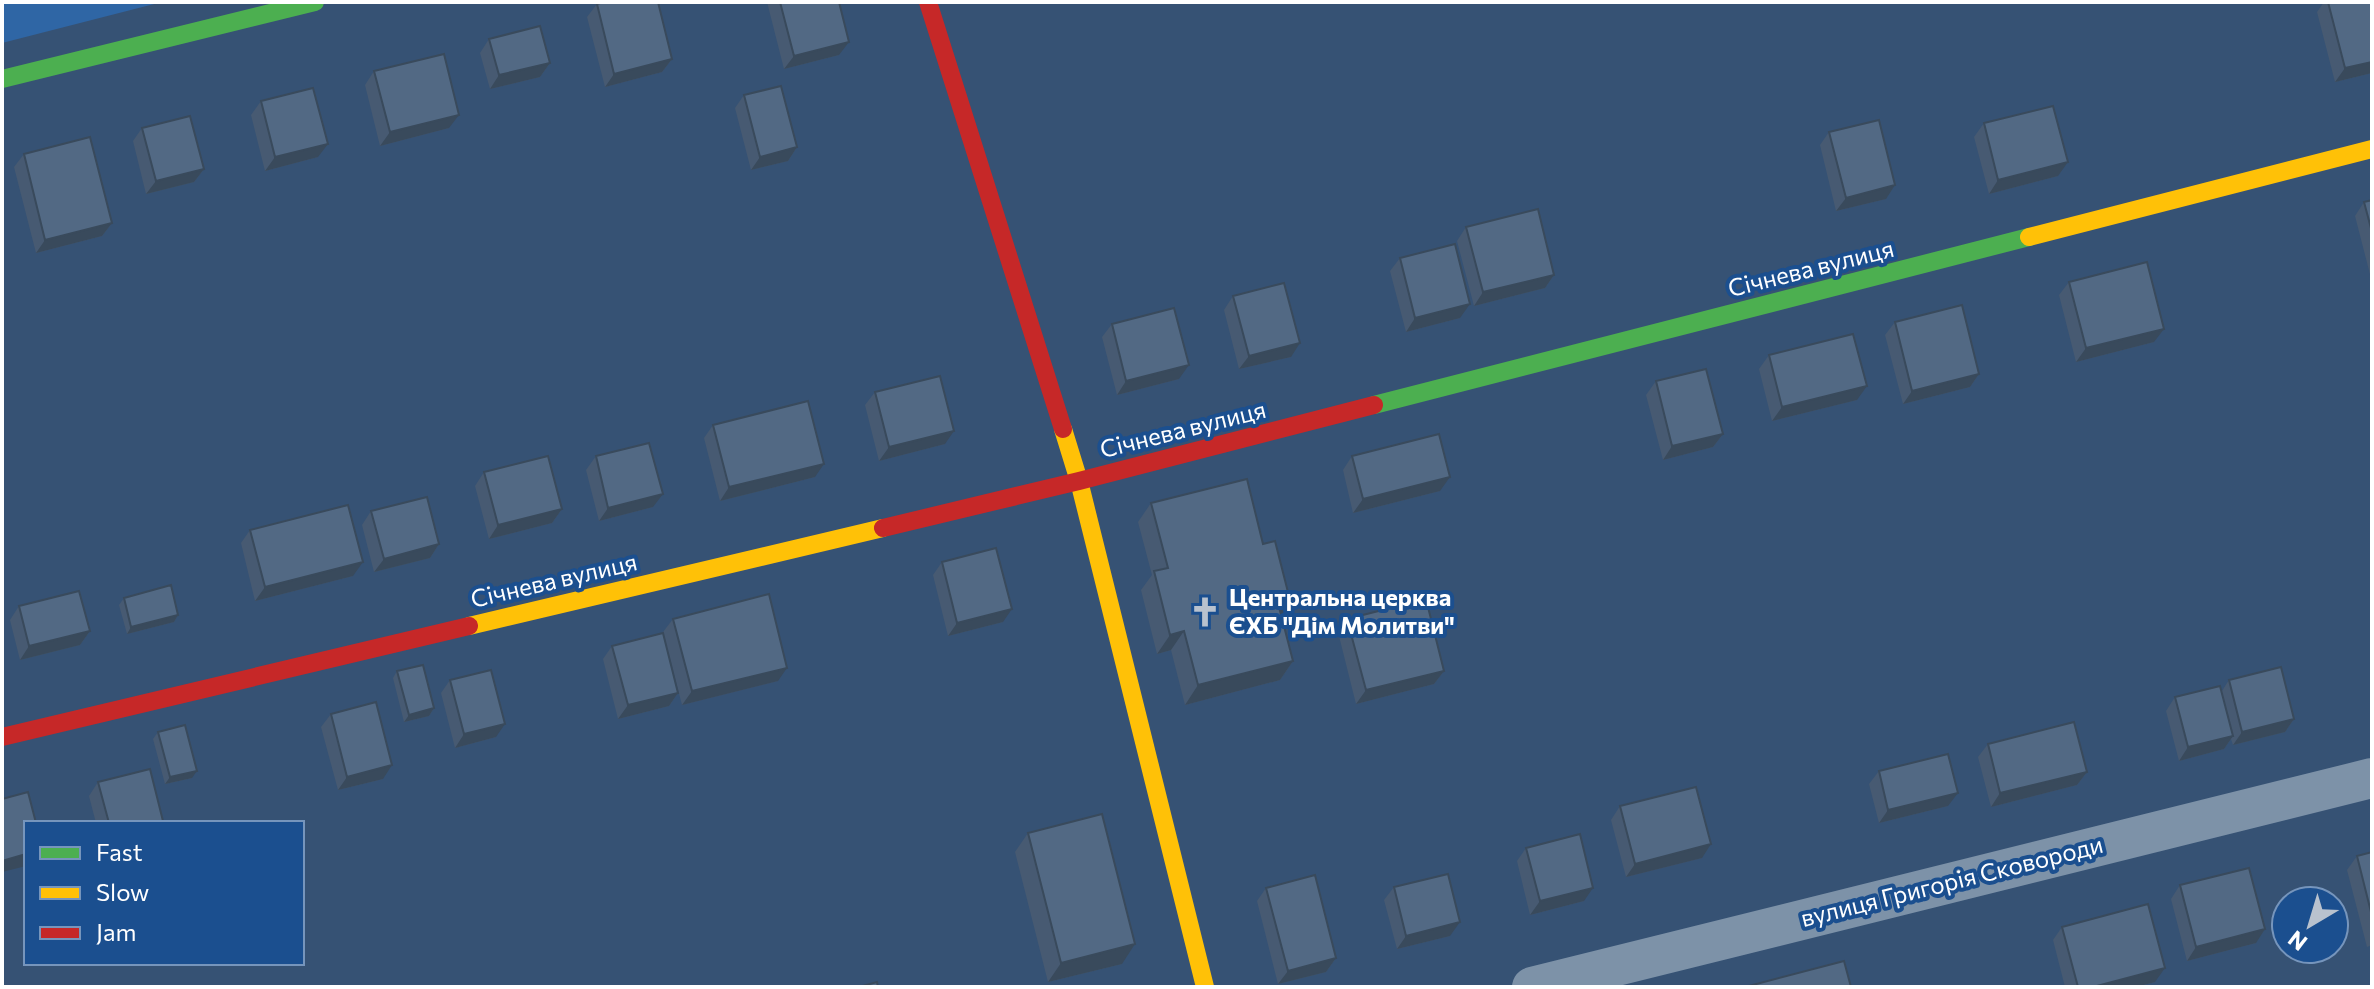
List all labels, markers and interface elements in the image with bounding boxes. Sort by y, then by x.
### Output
street label: Січнева вулиця [1725,233,1897,302]
street label: Січнева вулиця [1097,394,1269,463]
street label: Січнева вулиця [468,546,640,613]
place label: Центральна церква ЄХБ "Дім Молитви" [1229,582,1455,639]
church icon: Центральна церква ЄХБ "Дім Молитви" [1188,595,1222,629]
legend [24,821,304,965]
street label: вулиця Григорія Сковороди [1797,829,2106,932]
text: Fast [96,837,143,866]
text: Slow [96,877,149,906]
north arrow [2270,885,2350,965]
text: Jam [96,917,136,946]
text: N [2283,925,2312,957]

